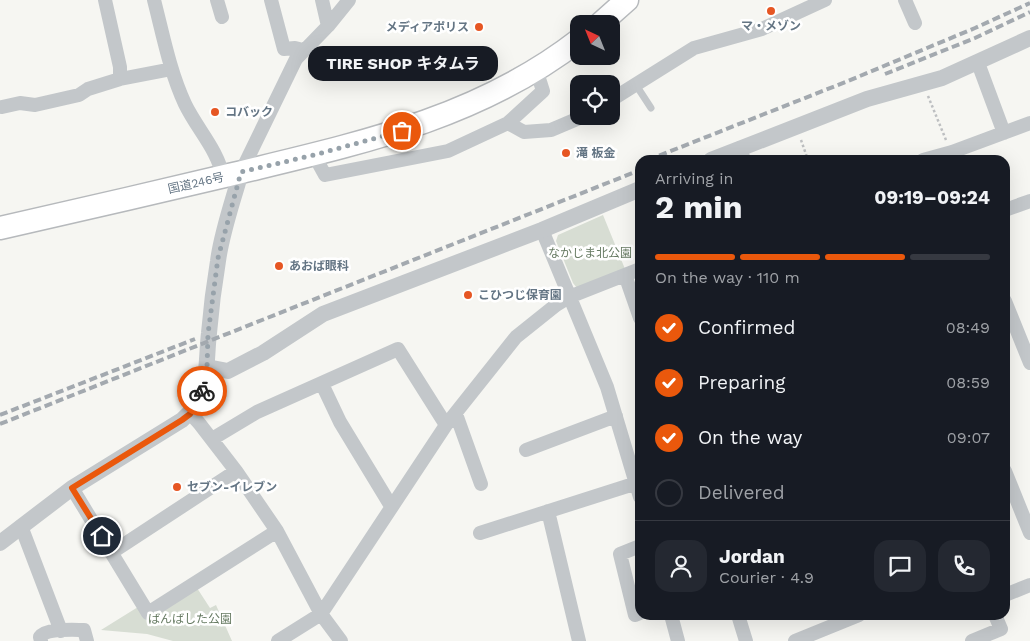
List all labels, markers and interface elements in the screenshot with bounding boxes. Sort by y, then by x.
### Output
marker: マ・メゾン [765,5,777,17]
north arrow [570,15,620,65]
map controls [570,15,620,125]
place label: マ・メゾン [741,19,801,33]
place label: メディアポリス [386,20,469,34]
marker: メディアポリス [473,21,485,33]
callout: TIRE SHOP キタムラ [307,46,497,81]
text: TIRE SHOP キタムラ [326,54,480,73]
button: locate [570,75,620,125]
place label: コバック [225,105,273,119]
marker: コバック [209,106,221,118]
pin [381,110,423,152]
icon: bag [388,117,416,145]
place label: 滝 板金 [576,146,615,160]
marker: 滝 板金 [560,147,572,159]
text: Arriving in [655,169,733,188]
street label: 国道246号 [167,170,225,196]
text: 09:19–09:24 [874,186,990,209]
text: 2 min [655,188,743,226]
park label: なかじま北公園 [548,246,632,260]
place label: あおば眼科 [289,259,349,273]
marker: あおば眼科 [273,260,285,272]
text: On the way · 110 m [655,268,800,287]
place label: こひつじ保育園 [478,288,562,302]
marker: こひつじ保育園 [462,289,474,301]
icon: check [655,314,683,342]
text: Confirmed [698,316,795,339]
text: 08:49 [946,318,990,337]
courier [177,366,227,416]
icon: check [655,369,683,397]
text: Preparing [698,371,785,394]
text: 08:59 [946,373,990,392]
icon: bike [188,377,216,405]
icon: check [655,424,683,452]
text: On the way [698,426,802,449]
text: 09:07 [947,428,990,447]
place label: セブン-イレブン [187,480,277,494]
marker: セブン-イレブン [171,481,183,493]
text: Delivered [698,481,785,504]
pin [81,515,123,557]
icon: home [88,522,116,550]
button: person [655,540,707,592]
button: chat [874,540,926,592]
button: phone [938,540,990,592]
text: Jordan [719,545,785,568]
text: Courier · 4.9 [719,568,814,587]
park label: ばんばした公園 [148,612,232,626]

